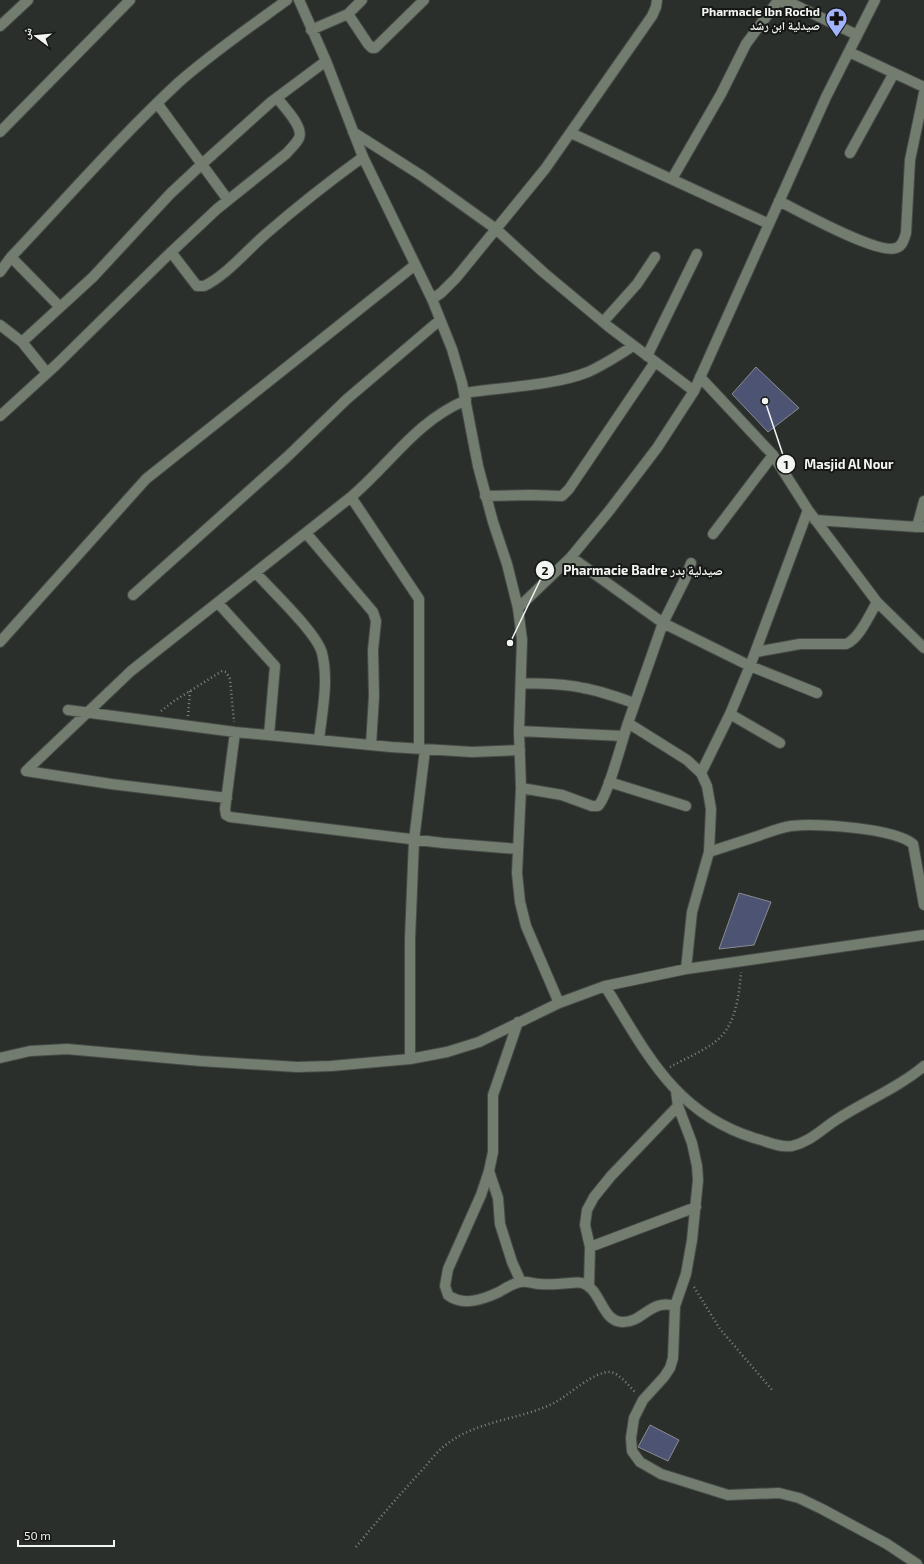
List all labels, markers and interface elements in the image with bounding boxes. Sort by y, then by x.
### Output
place label: Pharmacie Ibn Rochd صيدلية ابن رشد [702,4,820,34]
pharmacy icon: Pharmacie Ibn Rochd صيدلية ابن رشد [823,5,849,38]
north arrow [16,16,56,56]
text: ش [18,25,36,41]
callout: Masjid Al Nour [776,452,902,477]
text: Masjid Al Nour [804,456,894,472]
text: 1 [783,457,789,471]
callout: Pharmacie Badre صيدلية بدر [535,558,731,583]
text: Pharmacie Badre صيدلية بدر [563,562,723,578]
text: 2 [542,563,549,577]
scale bar [18,1522,114,1548]
text: 50 m [24,1528,51,1542]

